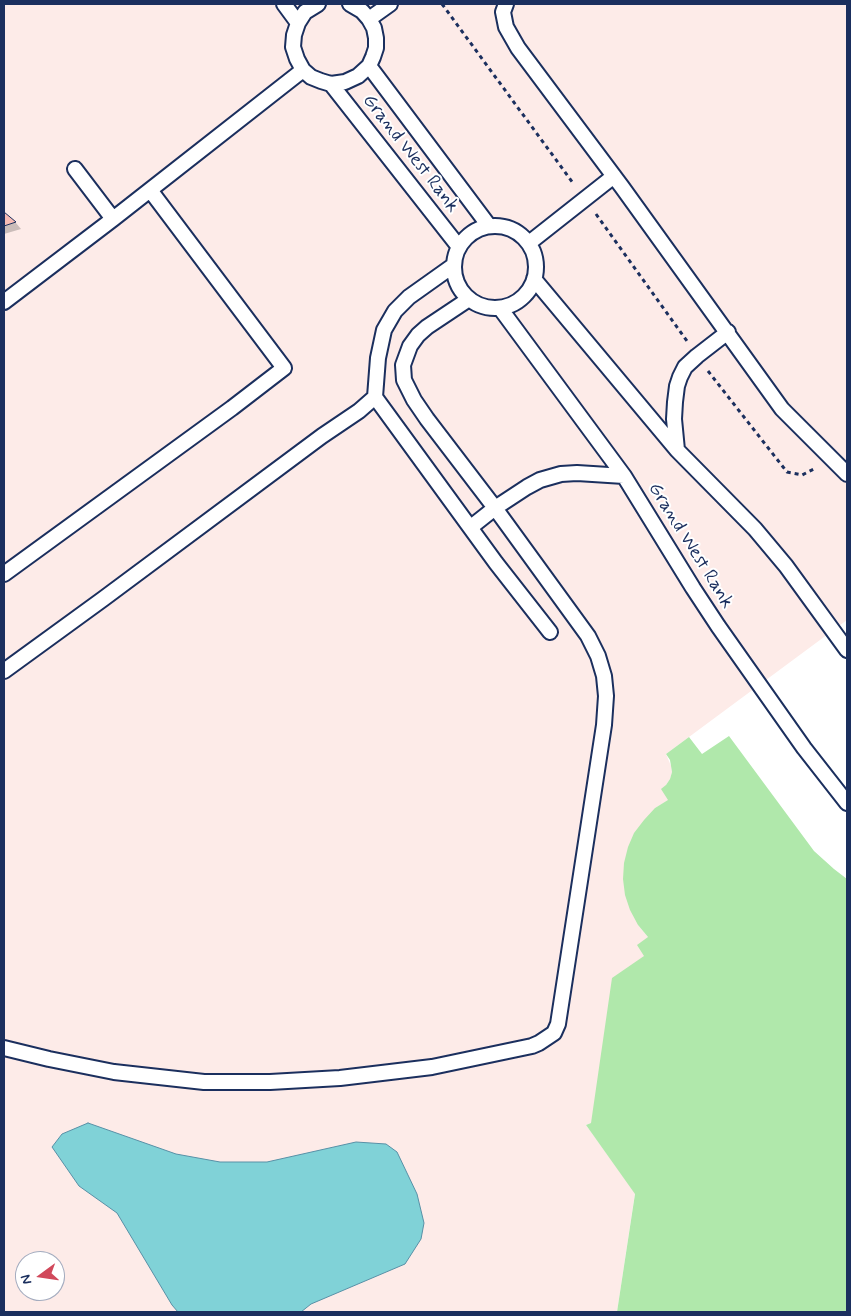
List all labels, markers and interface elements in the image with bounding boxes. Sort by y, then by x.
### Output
street label: Grand West Rank [357,90,463,218]
street label: Grand West Rank [642,479,738,613]
north arrow [15,1251,65,1301]
text: N [17,1273,36,1286]

